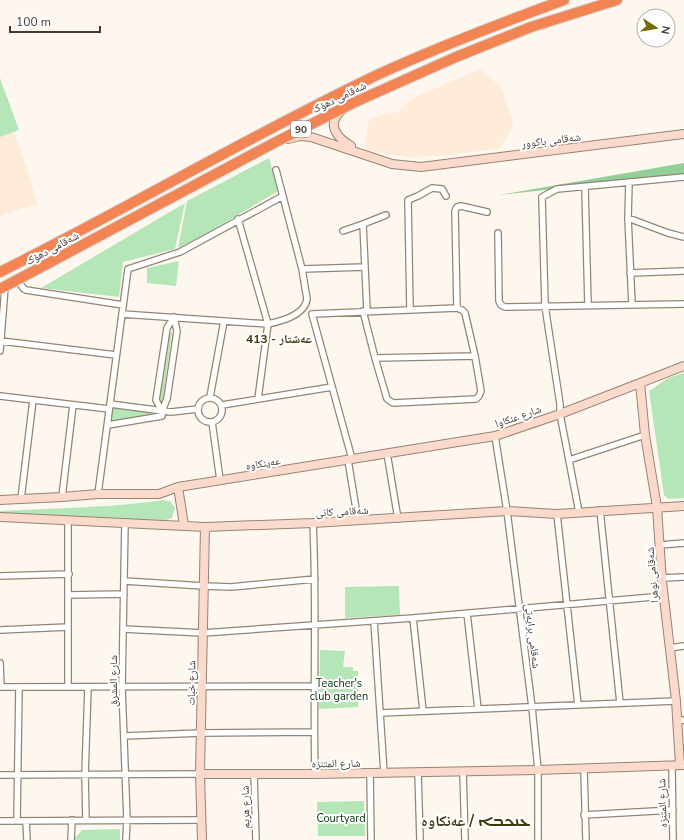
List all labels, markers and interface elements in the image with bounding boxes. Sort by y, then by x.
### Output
scale bar [10,8,100,34]
north arrow [636,8,676,48]
text: 100 m [16,14,51,30]
text: N [657,24,673,36]
street label: شەقامی دهۆک [310,78,369,117]
road number: 90 [291,121,311,137]
street label: شەقامی باکوور [519,129,582,152]
street label: شەقامی دهۆک [23,228,81,269]
district label: عه‌شتار - 413 [246,331,312,347]
street label: شارع عنكاوا [493,402,543,431]
street label: عەینکاوە [245,453,282,474]
street label: شەقامی کانی [315,503,369,520]
street label: شەقامی نوهرا [643,546,662,603]
street label: شەقامی برایەتی [521,603,544,669]
street label: شارع المشرق [106,655,121,707]
street label: شارع خبات [184,660,199,706]
park label: Teacher's club garden [310,676,368,704]
street label: شارع المتنزه [311,756,361,771]
street label: شارع المتنزه [654,778,671,828]
street label: شارع هريم [238,785,253,829]
park label: Courtyard [316,811,366,826]
district label: ܥܢܟܒܐ / عەنکاوە [421,811,531,831]

